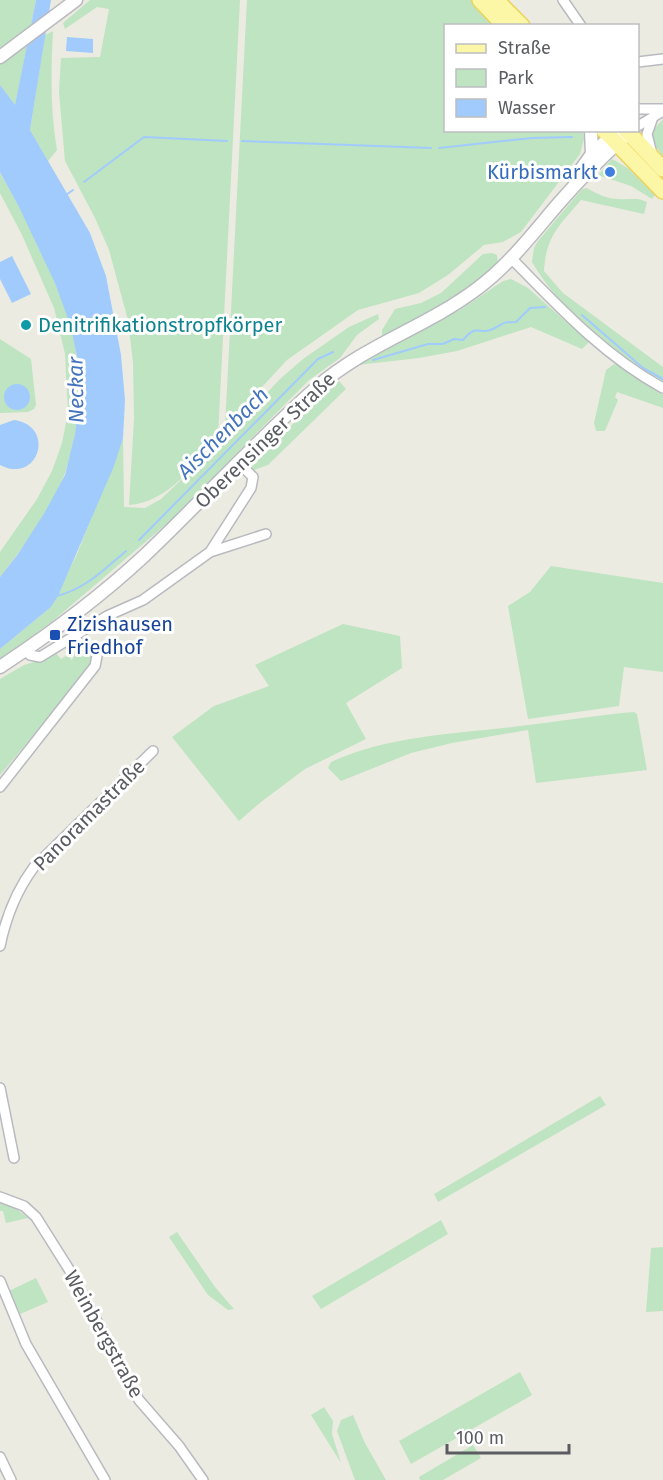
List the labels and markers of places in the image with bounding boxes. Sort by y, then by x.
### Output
place label: Kürbismarkt [487,160,599,184]
marker: Kürbismarkt [603,165,617,179]
place label: Denitrifikationstropfkörper [38,313,282,337]
marker: Denitrifikationstropfkörper [19,318,33,332]
place label: Zizishausen Friedhof [67,612,173,659]
marker: Zizishausen Friedhof [48,628,62,642]

